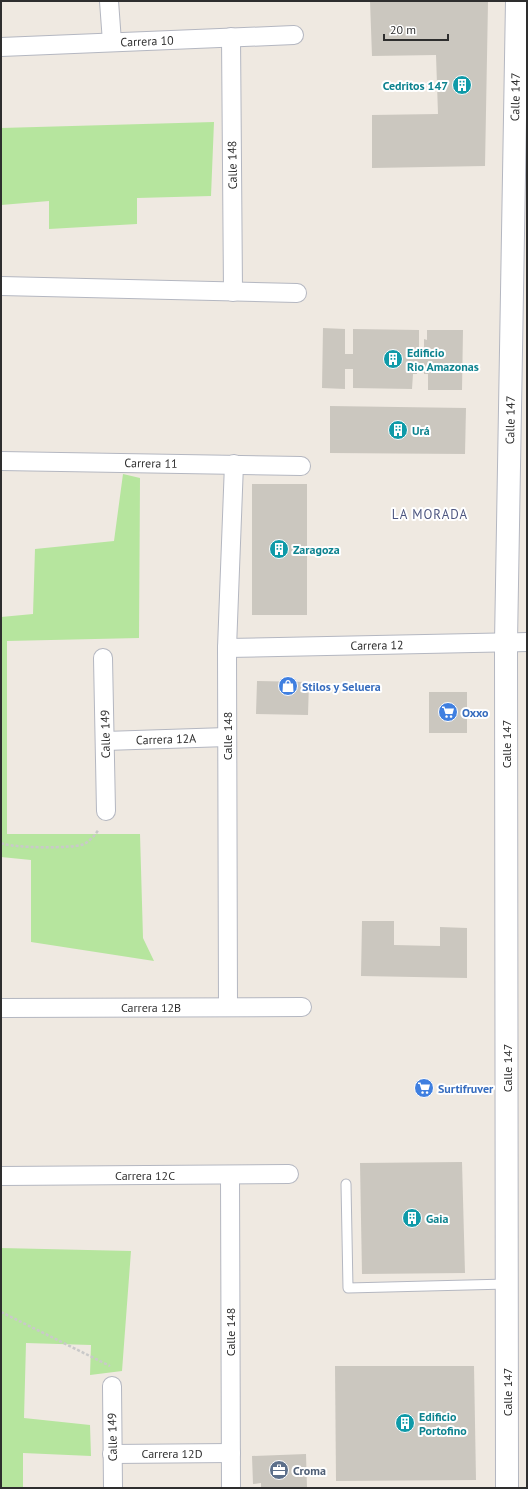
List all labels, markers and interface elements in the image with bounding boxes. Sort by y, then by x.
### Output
scale bar [384,16,448,42]
text: 20 m [390,22,416,37]
street label: Carrera 10 [120,33,174,49]
street label: Calle 147 [507,73,523,121]
building icon: Cedritos 147 [451,74,473,96]
place label: Cedritos 147 [383,78,448,93]
street label: Calle 148 [224,141,240,189]
place label: Edificio Rio Amazonas [407,345,479,374]
building icon: Edificio Rio Amazonas [382,348,404,370]
street label: Calle 147 [502,396,518,444]
building icon: Urá [387,419,409,441]
place label: Urá [412,423,430,438]
street label: Carrera 11 [124,455,178,471]
district label: LA MORADA [392,506,468,523]
building icon: Zaragoza [268,538,290,560]
place label: Zaragoza [293,542,340,557]
street label: Carrera 12 [350,637,404,653]
shop icon: Stilos y Seluera [277,675,299,697]
place label: Stilos y Seluera [302,679,381,694]
supermarket icon: Oxxo [437,701,459,723]
place label: Oxxo [462,705,489,720]
street label: Calle 149 [97,710,113,758]
street label: Calle 148 [220,712,235,760]
street label: Calle 147 [499,720,514,768]
street label: Carrera 12A [136,730,196,748]
street label: Carrera 12B [121,1000,181,1015]
street label: Calle 147 [500,1044,515,1092]
supermarket icon: Surtifruver [413,1077,435,1099]
place label: Surtifruver [438,1081,494,1096]
street label: Carrera 12C [115,1168,175,1183]
building icon: Gaia [401,1207,423,1229]
place label: Gaia [426,1211,448,1226]
street label: Calle 148 [223,1308,238,1356]
street label: Calle 147 [500,1368,515,1416]
place label: Edificio Portofino [419,1409,467,1438]
building icon: Edificio Portofino [394,1412,416,1434]
street label: Calle 149 [104,1413,120,1461]
street label: Carrera 12D [141,1446,203,1461]
office icon: Croma [268,1459,290,1481]
place label: Croma [293,1463,326,1478]

